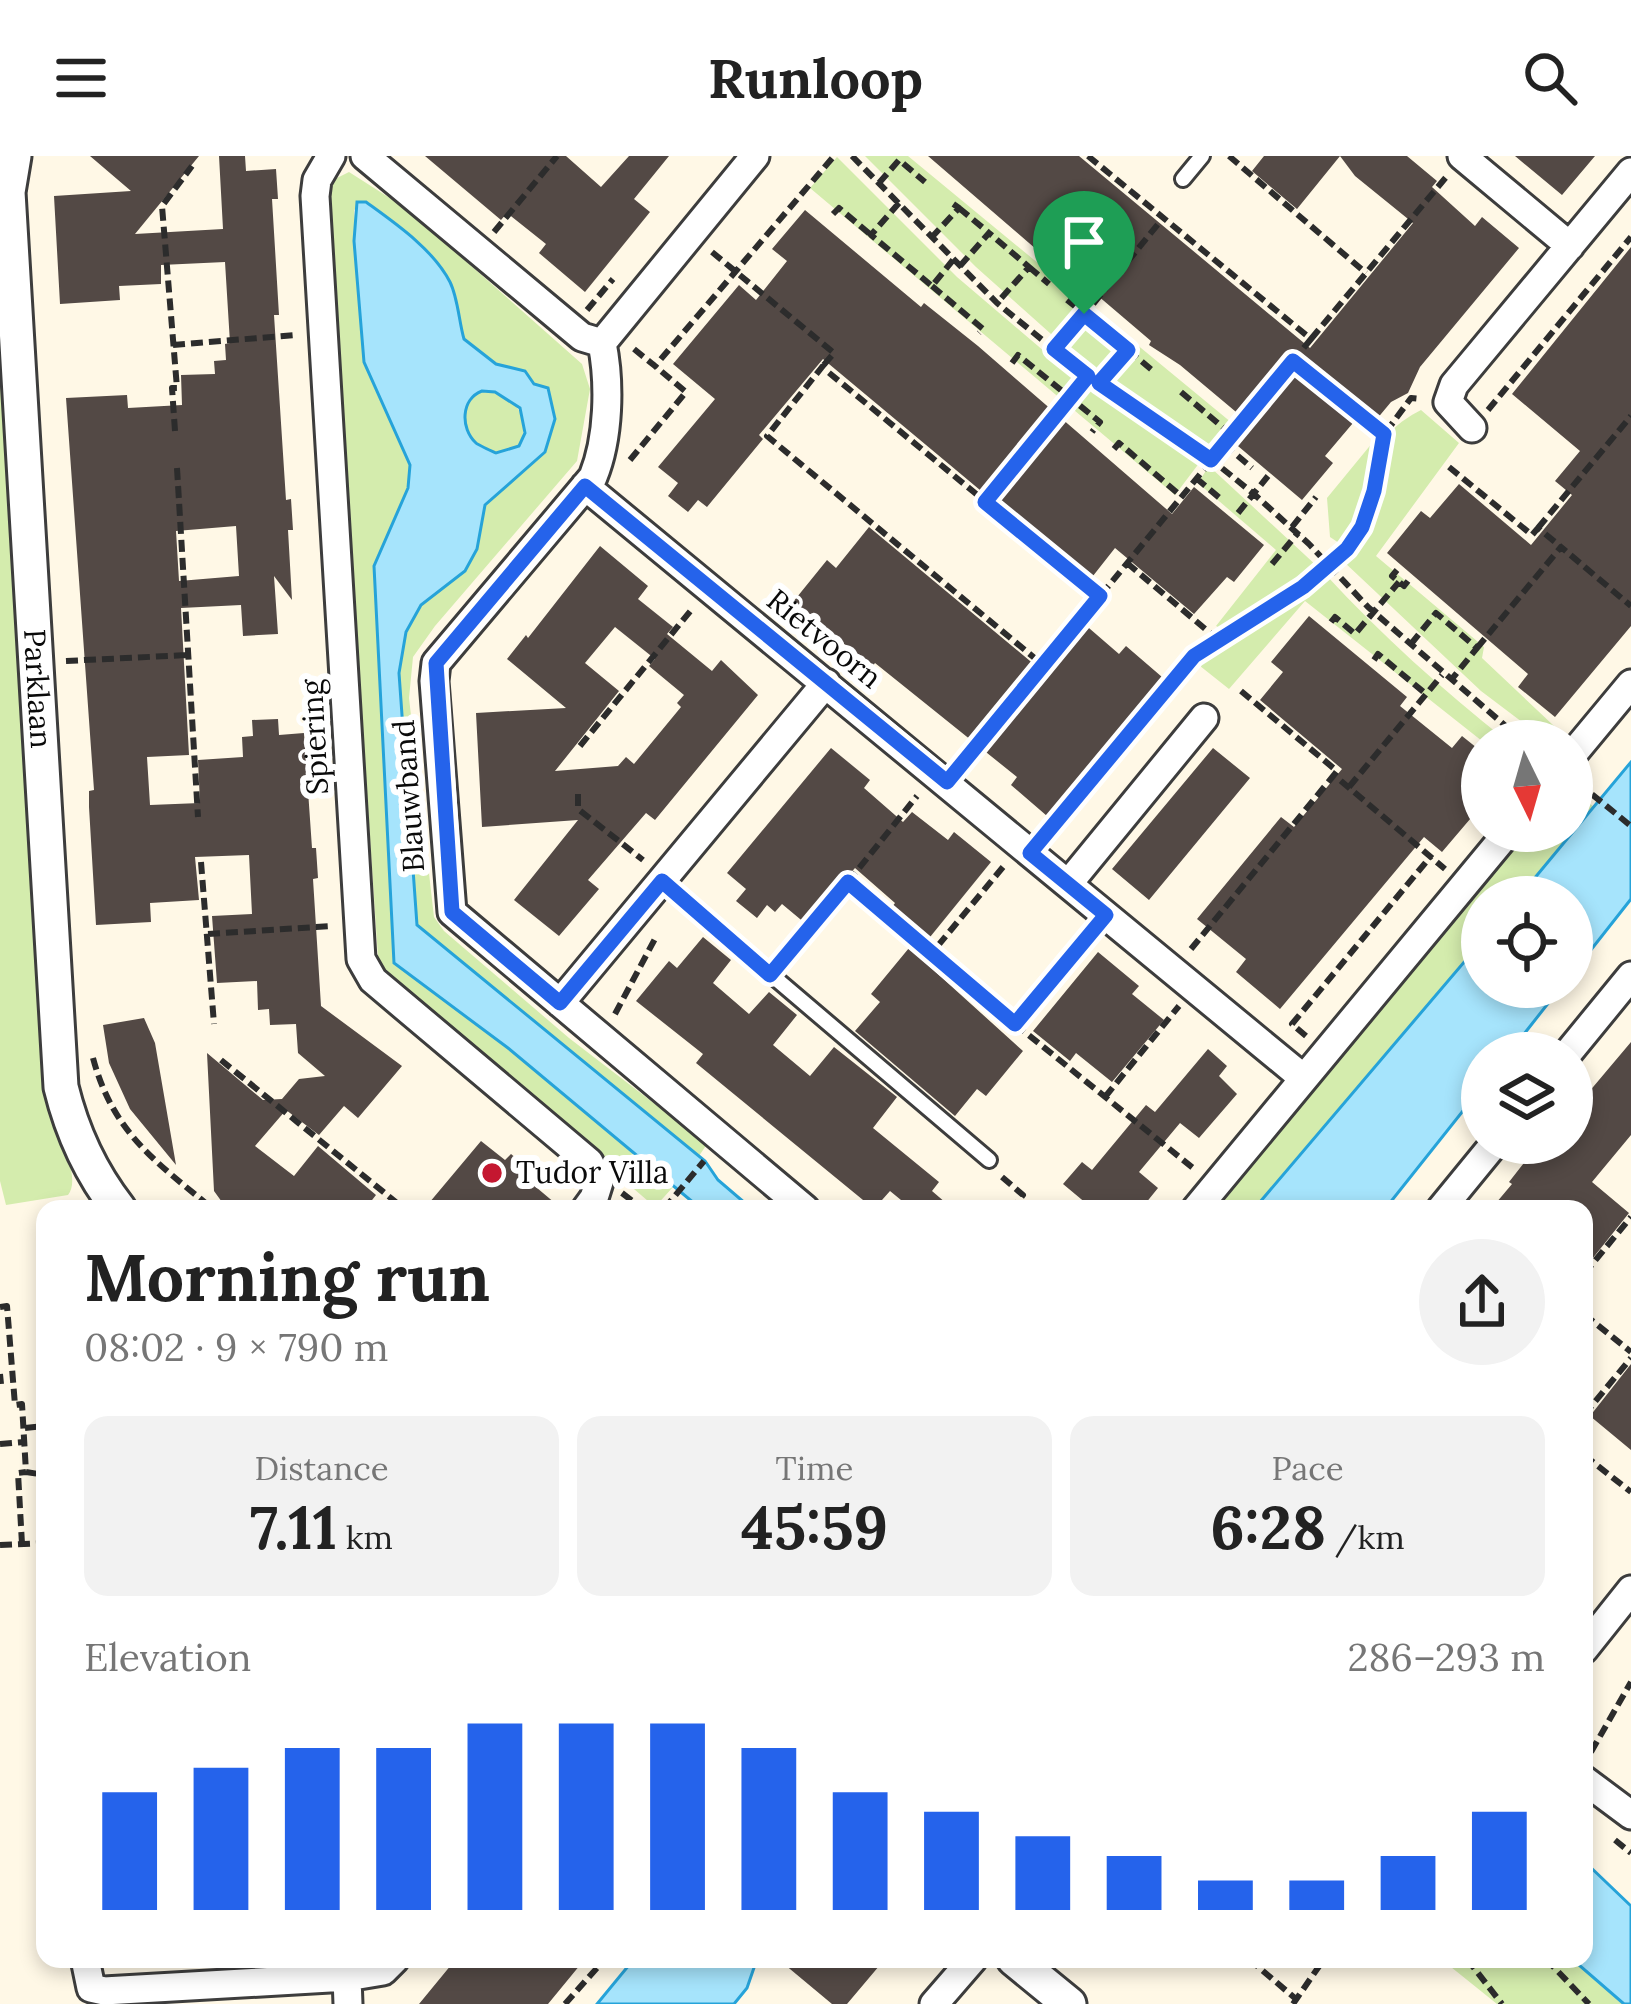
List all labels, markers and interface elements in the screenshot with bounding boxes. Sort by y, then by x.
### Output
text: Runloop [708,44,923,113]
icon: menu [48,45,114,111]
icon: search [1517,45,1583,111]
pin [1033,191,1135,314]
icon: arrive [1051,209,1117,275]
street label: Rietvoorn [760,580,890,696]
street label: Parklaan [16,628,61,750]
street label: Spiering [292,677,337,796]
street label: Blauwband [384,719,432,874]
north arrow [1461,720,1593,852]
map controls [1461,720,1593,1164]
button: locate [1461,876,1593,1008]
button: layers [1461,1032,1593,1164]
place label: Tudor Villa [516,1153,668,1191]
marker: Tudor Villa [479,1160,505,1186]
text: Morning run [84,1235,490,1319]
button: share [1419,1239,1545,1365]
text: 08:02 · 9 × 790 m [84,1322,389,1372]
text: Distance [254,1447,389,1489]
text: Time [776,1447,853,1489]
text: Pace [1271,1447,1344,1489]
text: 7.11 [250,1489,337,1565]
text: 45:59 [741,1489,888,1565]
text: 6:28 [1210,1489,1326,1565]
text: km [337,1516,393,1558]
text: /km [1326,1516,1405,1558]
text: Elevation [84,1632,252,1682]
text: 286–293 m [1348,1632,1545,1682]

